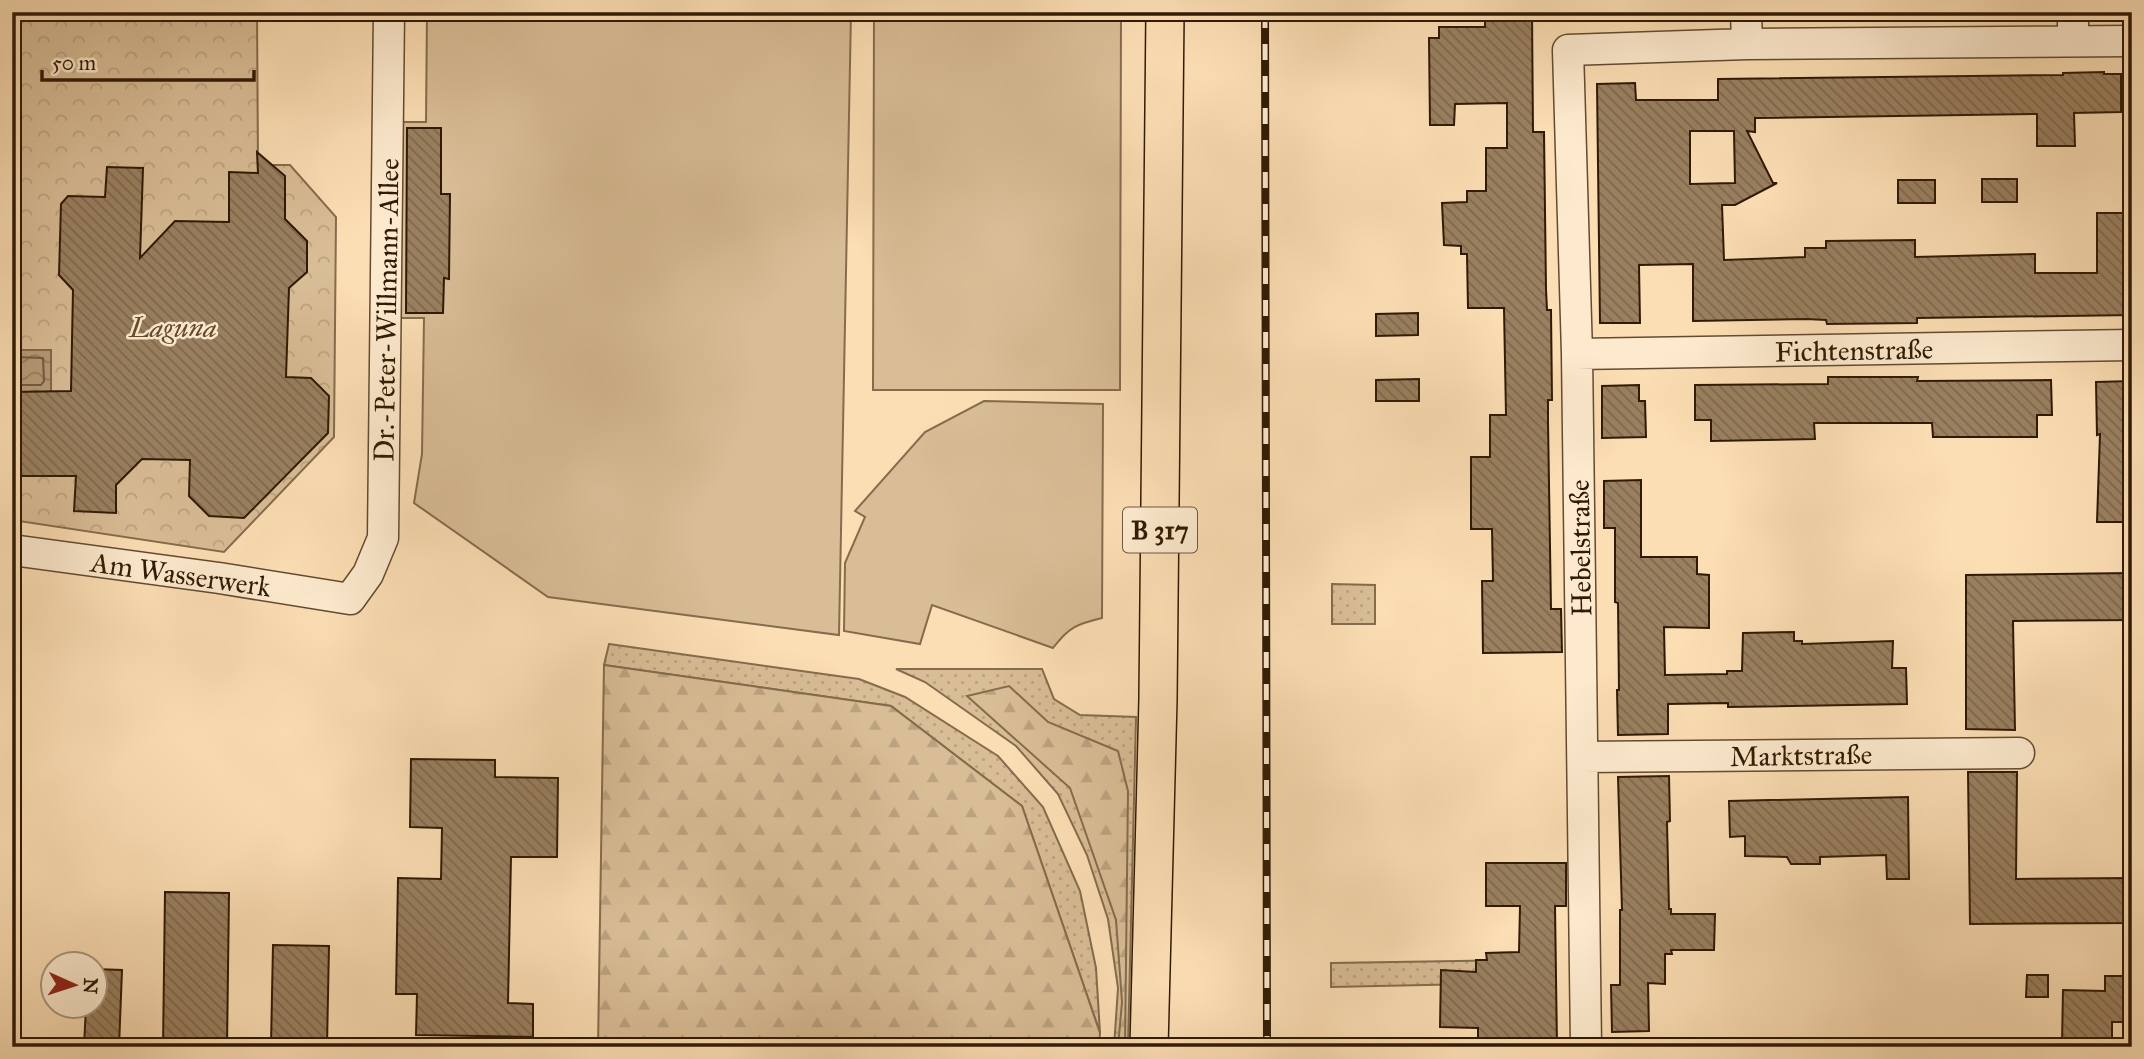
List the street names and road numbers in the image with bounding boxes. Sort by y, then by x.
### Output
street label: Dr.-Peter-Willmann-Allee [366,158,407,462]
street label: Fichtenstraße [1774,332,1934,369]
street label: Hebelstraße [1562,479,1599,617]
road number: B 317 [1123,508,1197,552]
street label: Am Wasserwerk [88,544,273,604]
street label: Marktstraße [1730,737,1873,774]

